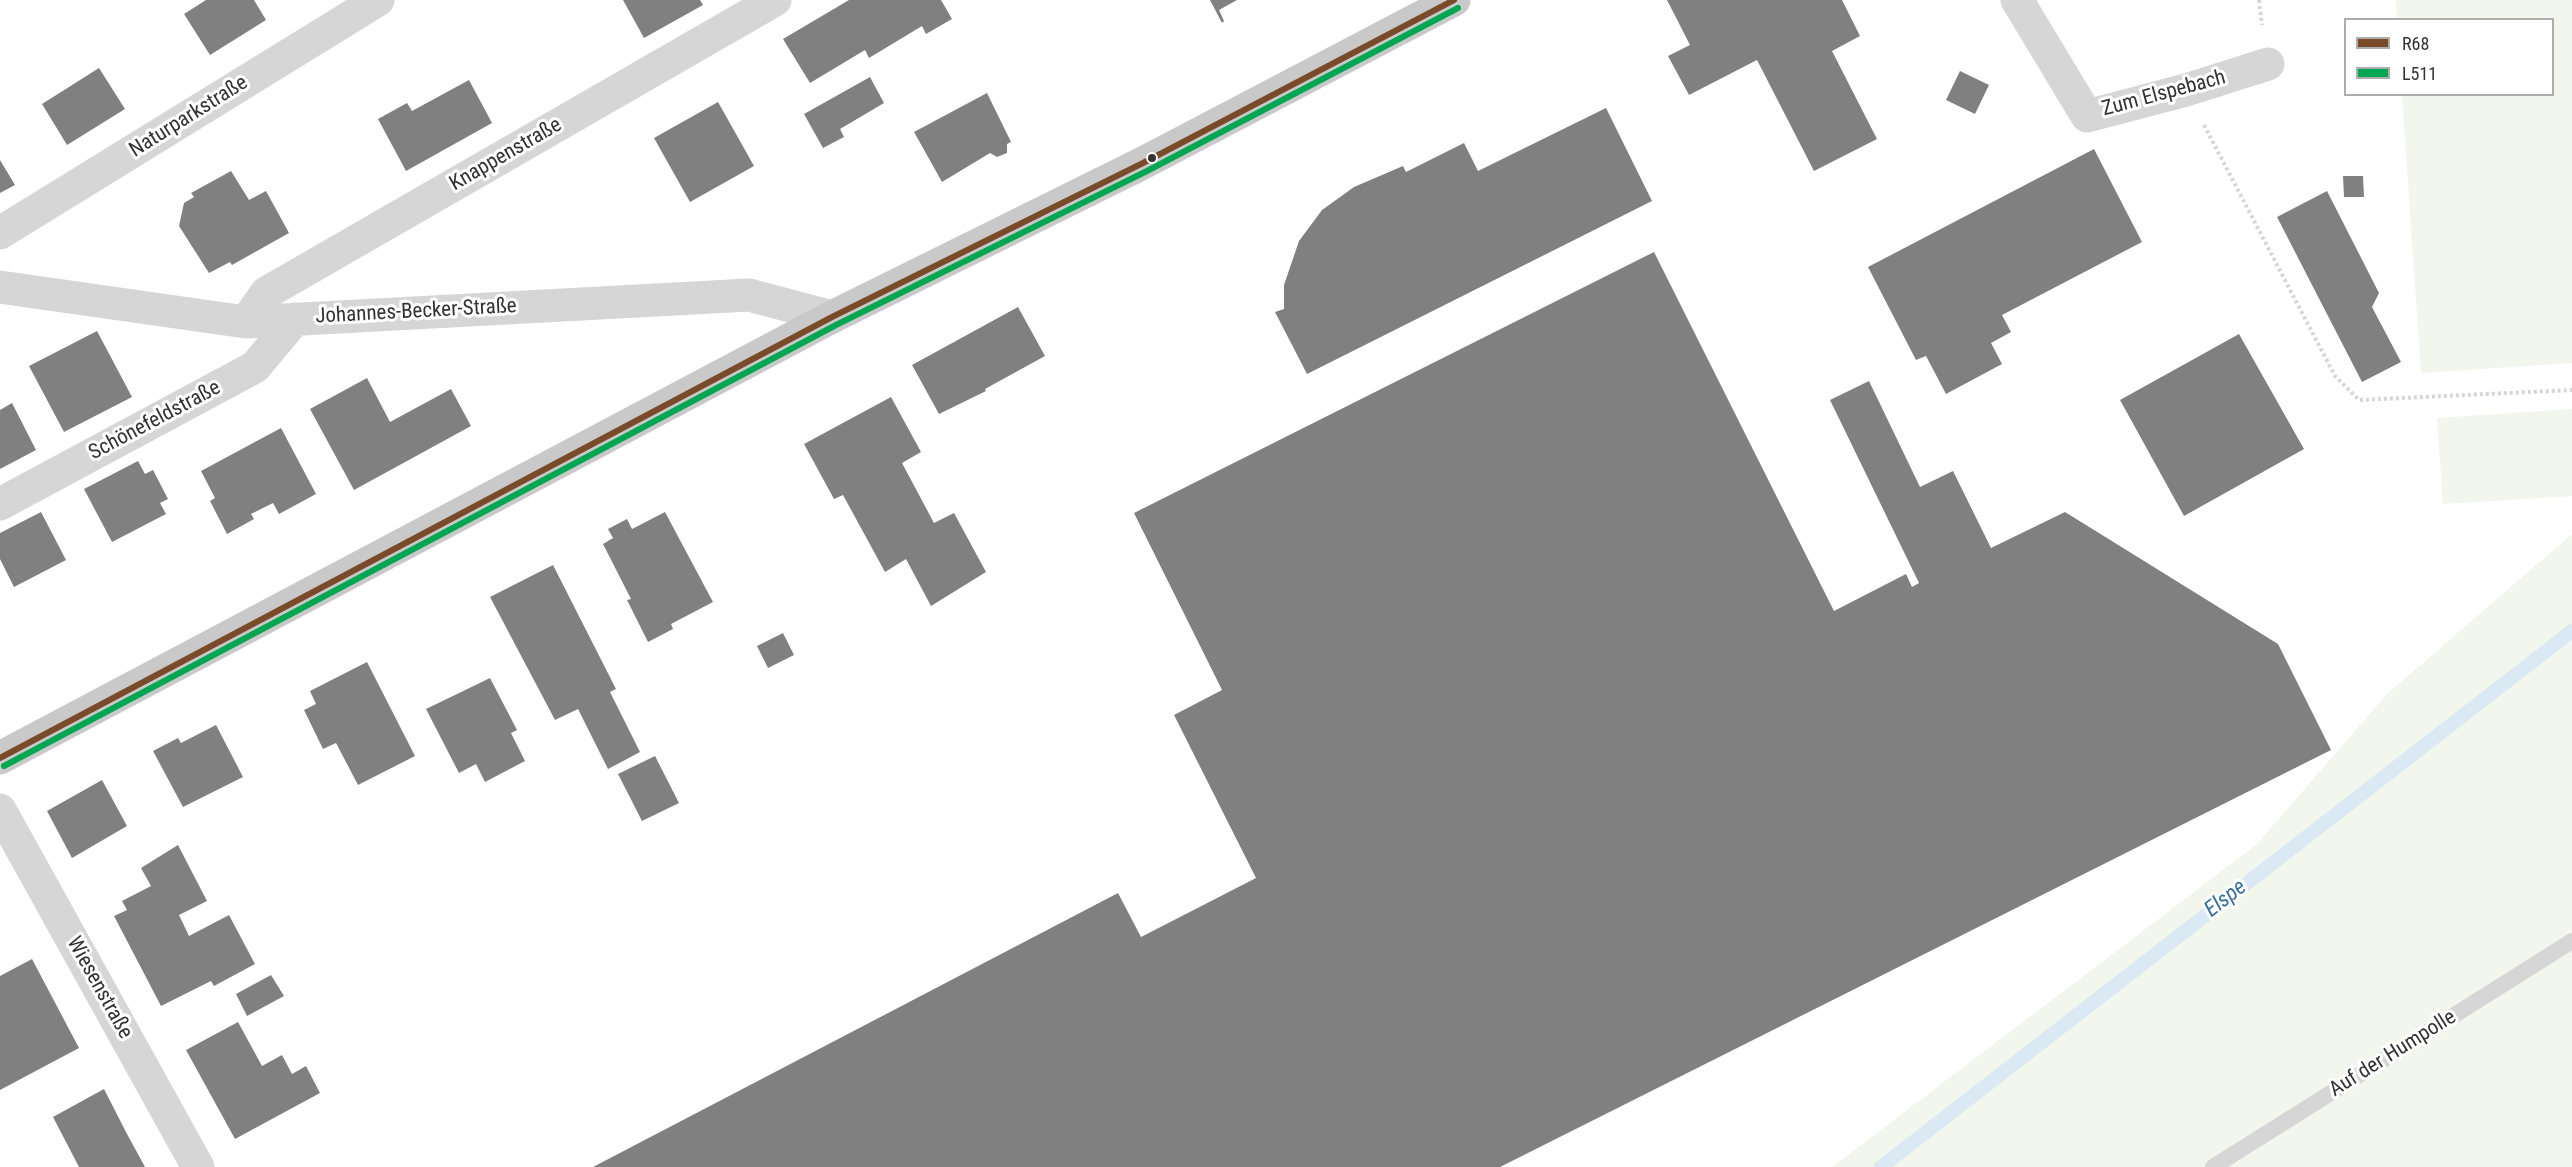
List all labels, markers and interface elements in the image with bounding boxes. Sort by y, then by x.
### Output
legend [2344,18,2554,96]
text: R68 [2402,33,2429,54]
text: L511 [2402,63,2437,84]
street label: Zum Elspebach [2099,65,2229,123]
street label: Naturparkstraße [125,71,253,163]
street label: Knappenstraße [446,113,566,197]
unlabelled marker [1146,152,1158,164]
street label: Johannes-Becker-Straße [315,294,517,330]
street label: Schönefeldstraße [85,376,225,466]
water label: Elspe [2200,875,2252,923]
street label: Wiesenstraße [61,933,137,1043]
street label: Auf der Humpolle [2325,1005,2461,1103]

